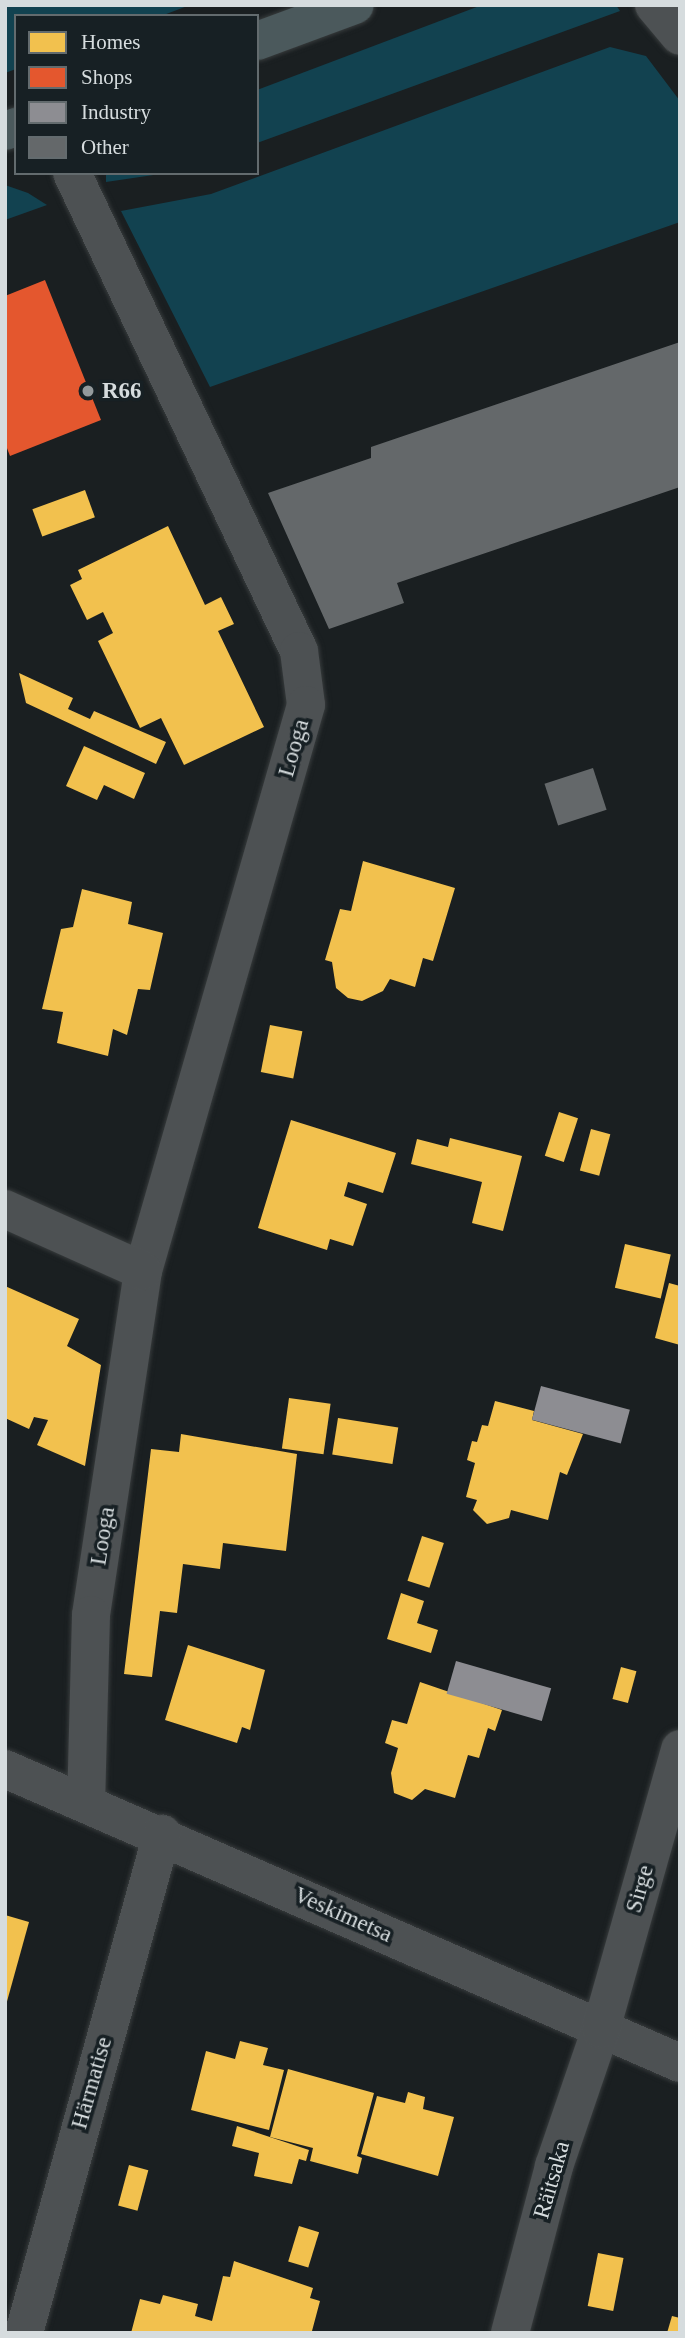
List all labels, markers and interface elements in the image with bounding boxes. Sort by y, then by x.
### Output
legend [14,14,259,175]
text: Homes [81,30,141,54]
text: Shops [81,65,132,89]
text: Industry [81,100,151,124]
text: Other [81,135,129,159]
place label: R66 [102,377,142,405]
marker: R66 [80,383,96,399]
street label: Looga [273,716,315,780]
street label: Looga [85,1505,121,1567]
street label: Sirge [620,1862,660,1916]
street label: Veskimetsa [290,1881,396,1949]
street label: Härmatise [66,2034,118,2132]
street label: Räitsaka [528,2138,576,2222]

